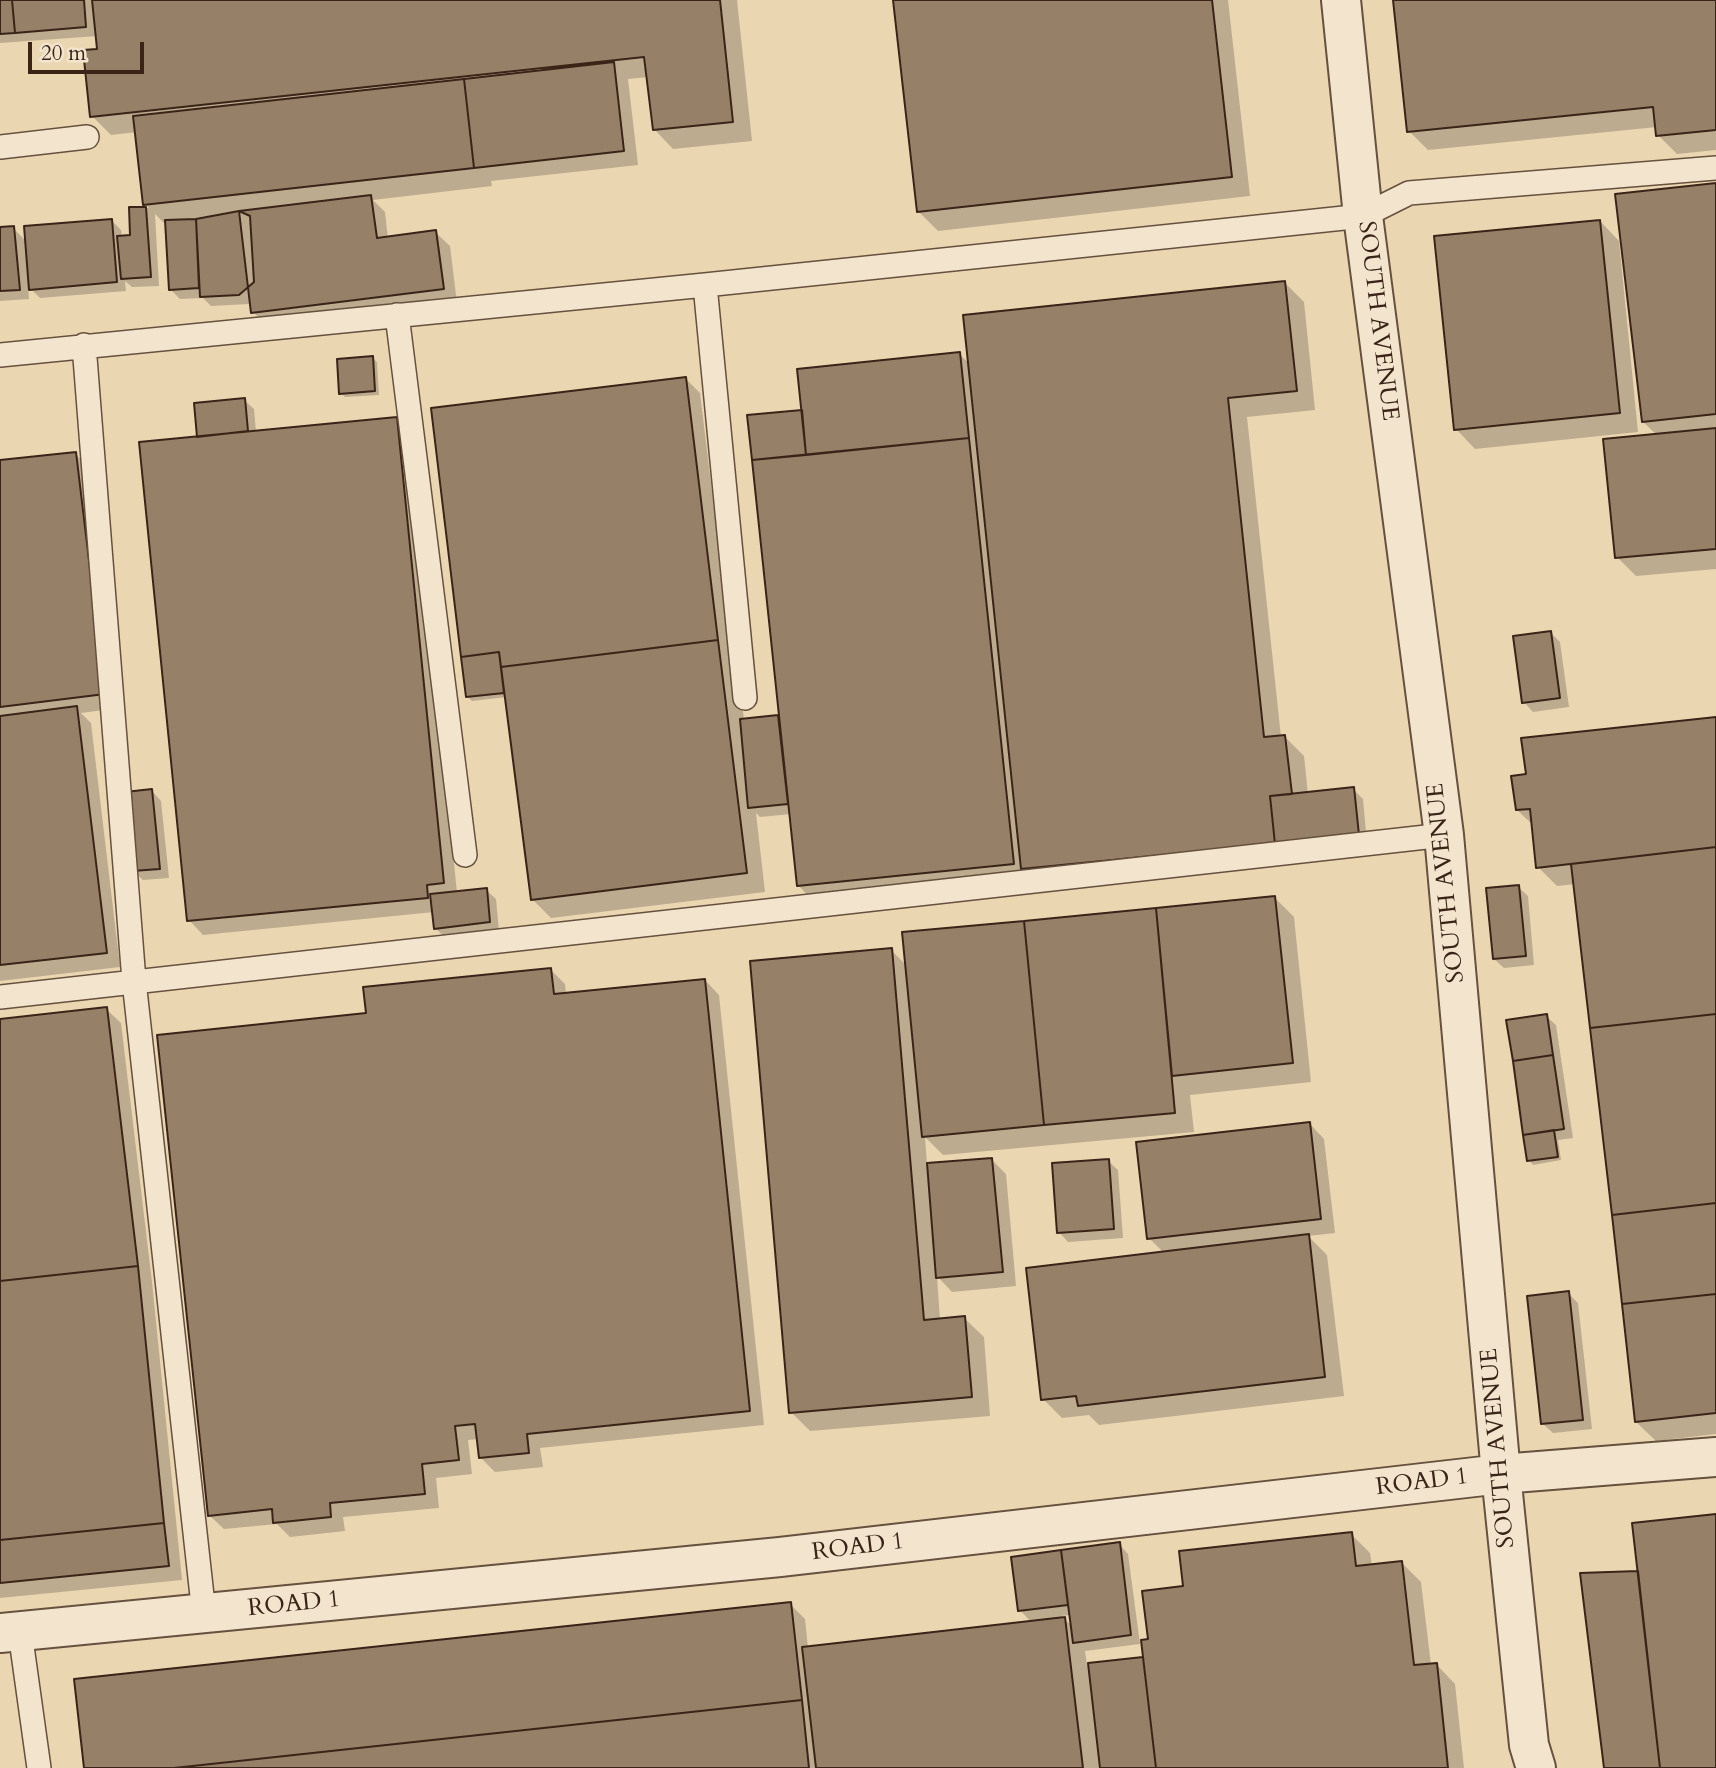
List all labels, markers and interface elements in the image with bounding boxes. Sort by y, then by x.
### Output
scale bar [32,28,147,72]
text: 20 m [41,39,86,68]
street label: SOUTH AVENUE [1350,220,1404,422]
street label: SOUTH AVENUE [1422,782,1472,984]
street label: SOUTH AVENUE [1476,1347,1522,1549]
street label: ROAD 1 [1374,1463,1470,1503]
street label: ROAD 1 [810,1528,906,1568]
street label: ROAD 1 [246,1586,342,1624]

